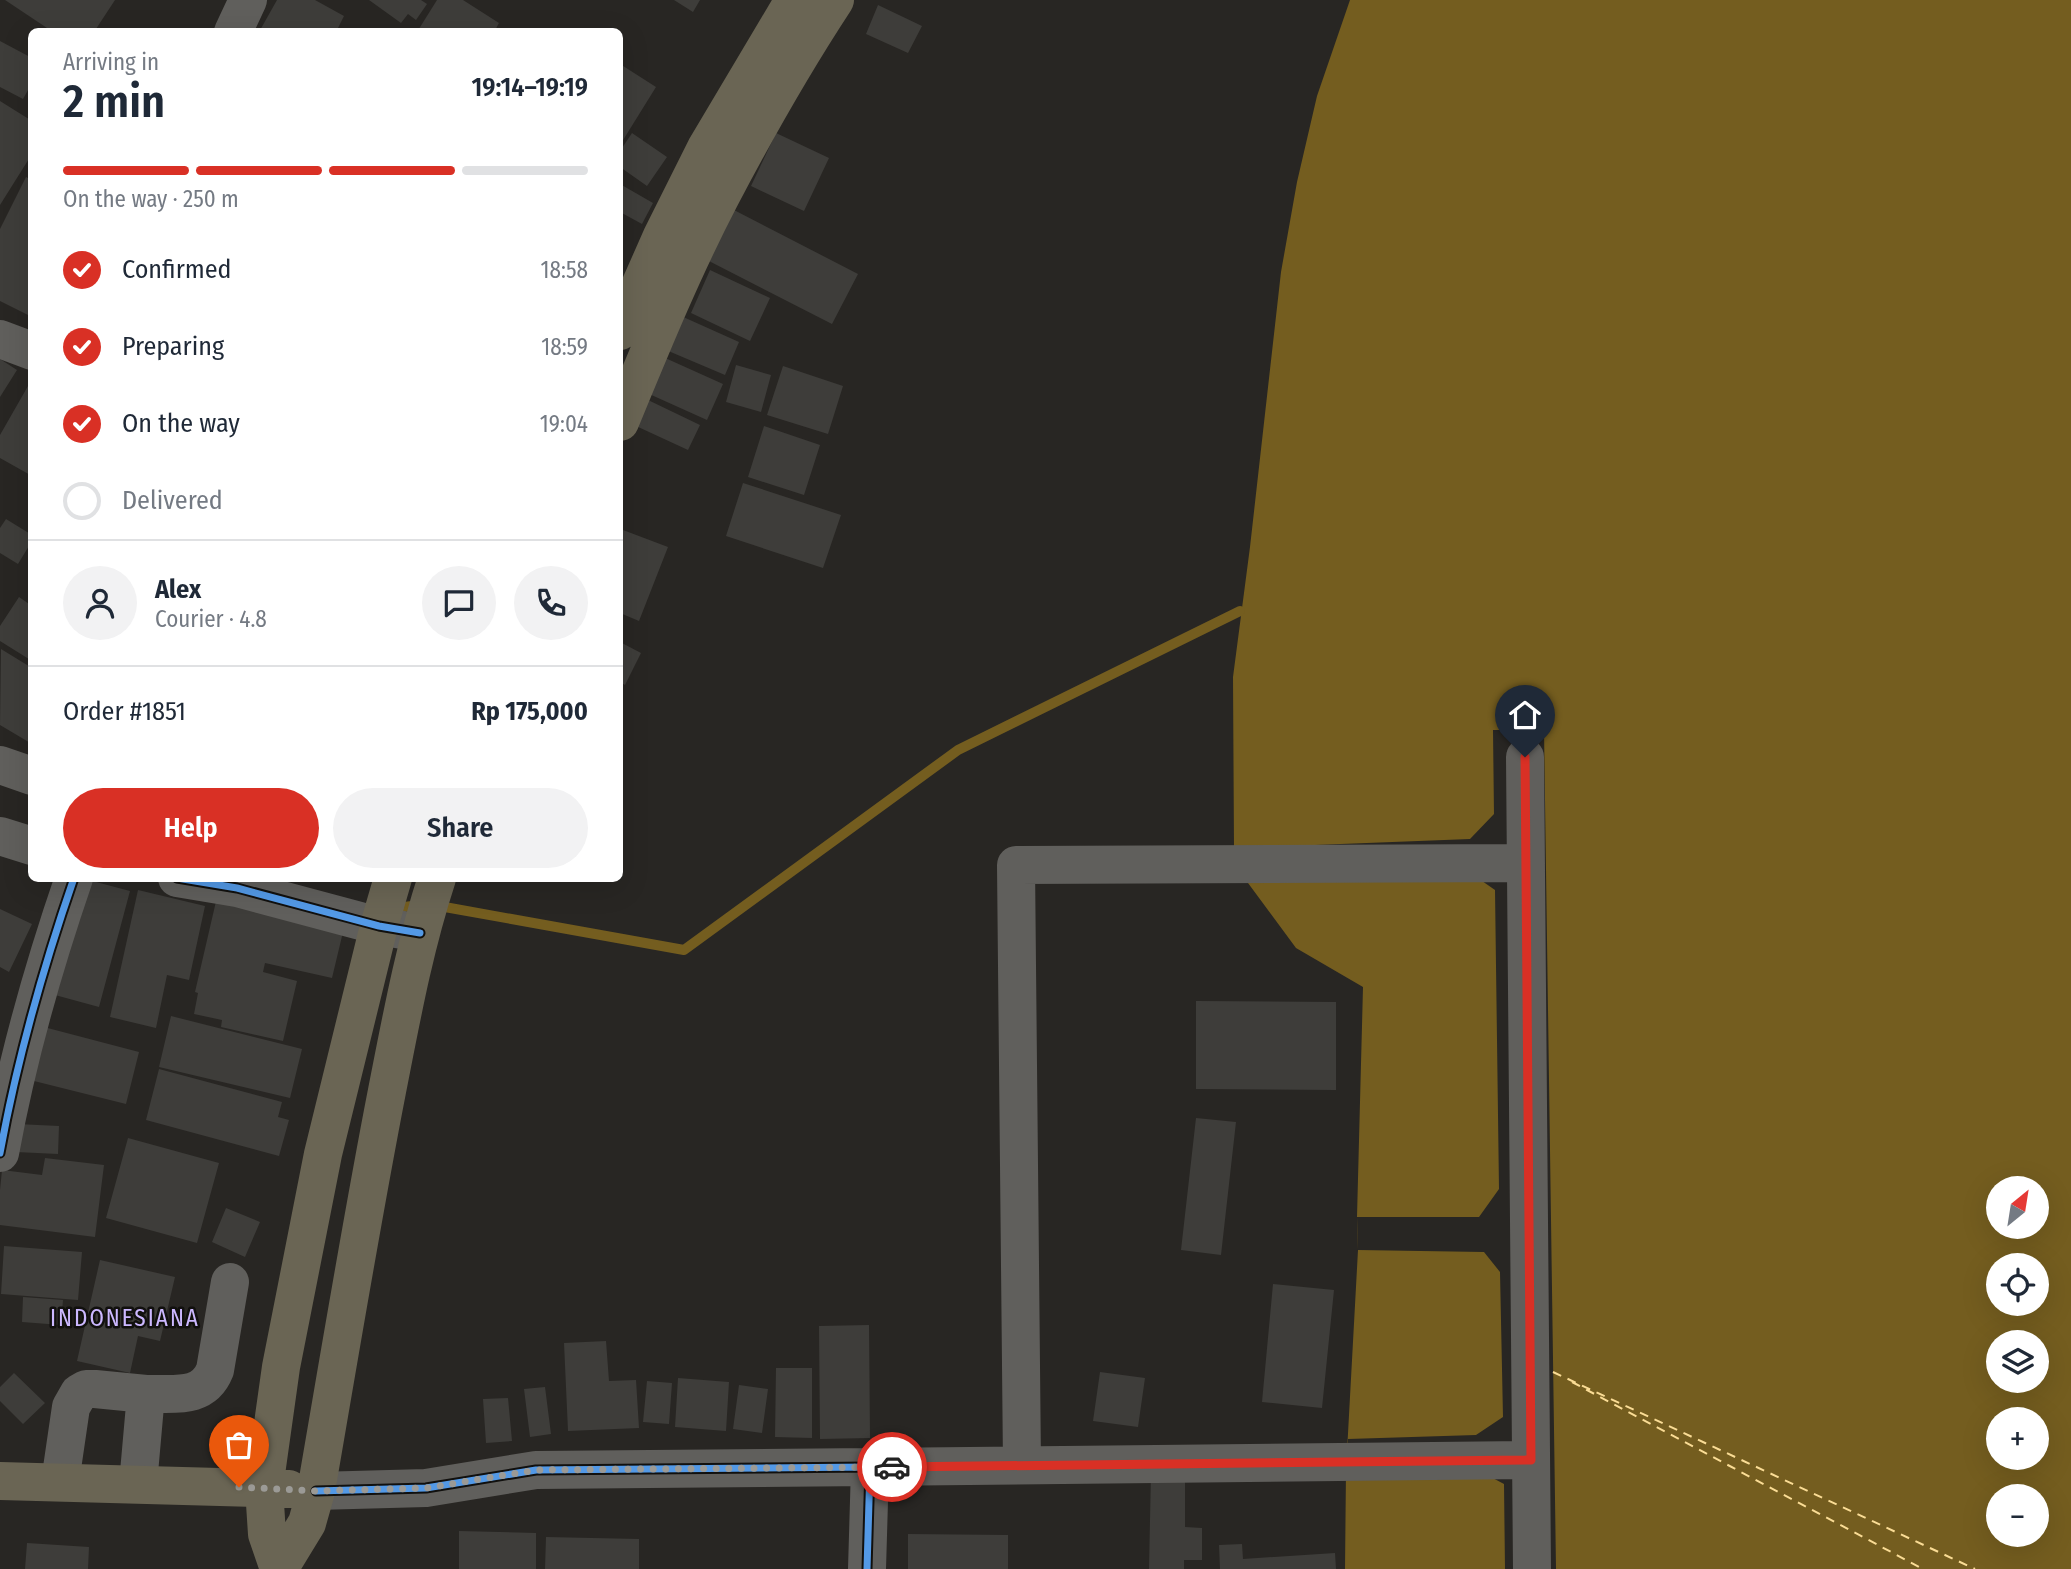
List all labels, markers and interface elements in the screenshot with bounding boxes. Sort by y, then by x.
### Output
text: Arriving in [63,48,159,76]
text: 19:14–19:19 [471,72,588,103]
text: 2 min [63,74,165,129]
text: On the way · 250 m [63,185,239,213]
icon: check [63,251,101,289]
text: Confirmed [122,254,232,285]
text: 18:58 [541,256,588,284]
icon: check [63,328,101,366]
text: Preparing [122,331,224,362]
text: 18:59 [541,333,588,361]
icon: check [63,405,101,443]
text: On the way [122,408,240,439]
text: 19:04 [540,410,588,438]
text: Delivered [122,485,223,516]
button: person [63,566,137,640]
button: chat [422,566,496,640]
button: phone [514,566,588,640]
text: Alex [155,574,201,605]
text: Courier · 4.8 [155,605,267,633]
pin [1495,685,1555,757]
text: Order #1851 [63,696,186,727]
text: Rp 175,000 [471,696,588,727]
icon: home [1506,696,1544,734]
button: Help [63,788,319,868]
button: Share [333,788,588,868]
north arrow [1986,1176,2049,1239]
map controls [1986,1176,2049,1547]
button: locate [1986,1253,2049,1316]
district label: INDONESIANA [50,1304,200,1332]
button: layers [1986,1330,2049,1393]
button: + [1986,1407,2049,1470]
pin [209,1415,269,1487]
icon: bag [220,1426,258,1464]
courier [857,1432,927,1502]
icon: car [873,1448,911,1486]
button: − [1986,1484,2049,1547]

